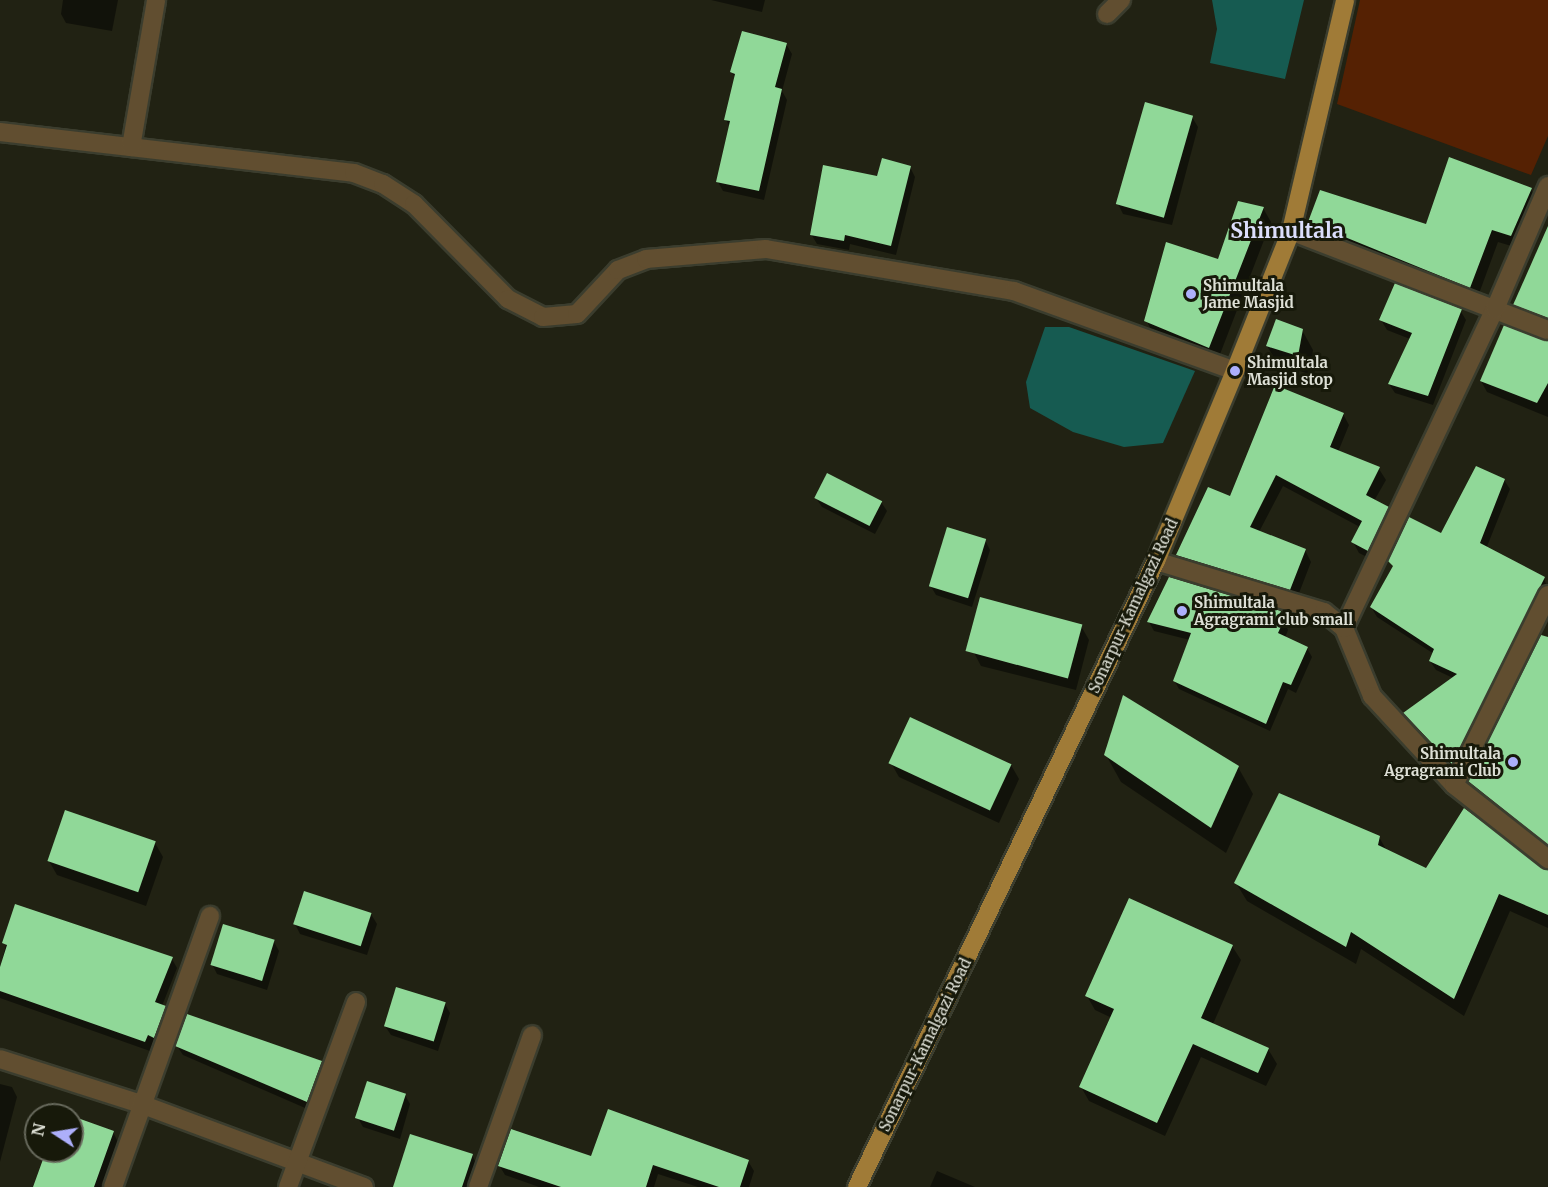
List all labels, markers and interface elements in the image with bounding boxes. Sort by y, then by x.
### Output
district label: Shimultala [1230,218,1344,244]
place label: Shimultala Jame Masjid [1203,276,1294,311]
marker: Shimultala Jame Masjid [1184,287,1198,301]
place label: Shimultala Masjid stop [1247,353,1333,388]
marker: Shimultala Masjid stop [1228,364,1242,378]
street label: Sonarpur-Kamalgazi Road [1085,516,1181,696]
place label: Shimultala Agragrami club small [1194,593,1353,628]
marker: Shimultala Agragrami club small [1175,604,1189,618]
place label: Shimultala Agragrami Club [1384,744,1501,779]
marker: Shimultala Agragrami Club [1506,755,1520,769]
street label: Sonarpur-Kamalgazi Road [875,955,975,1135]
north arrow [24,1103,84,1163]
text: N [27,1121,49,1138]

